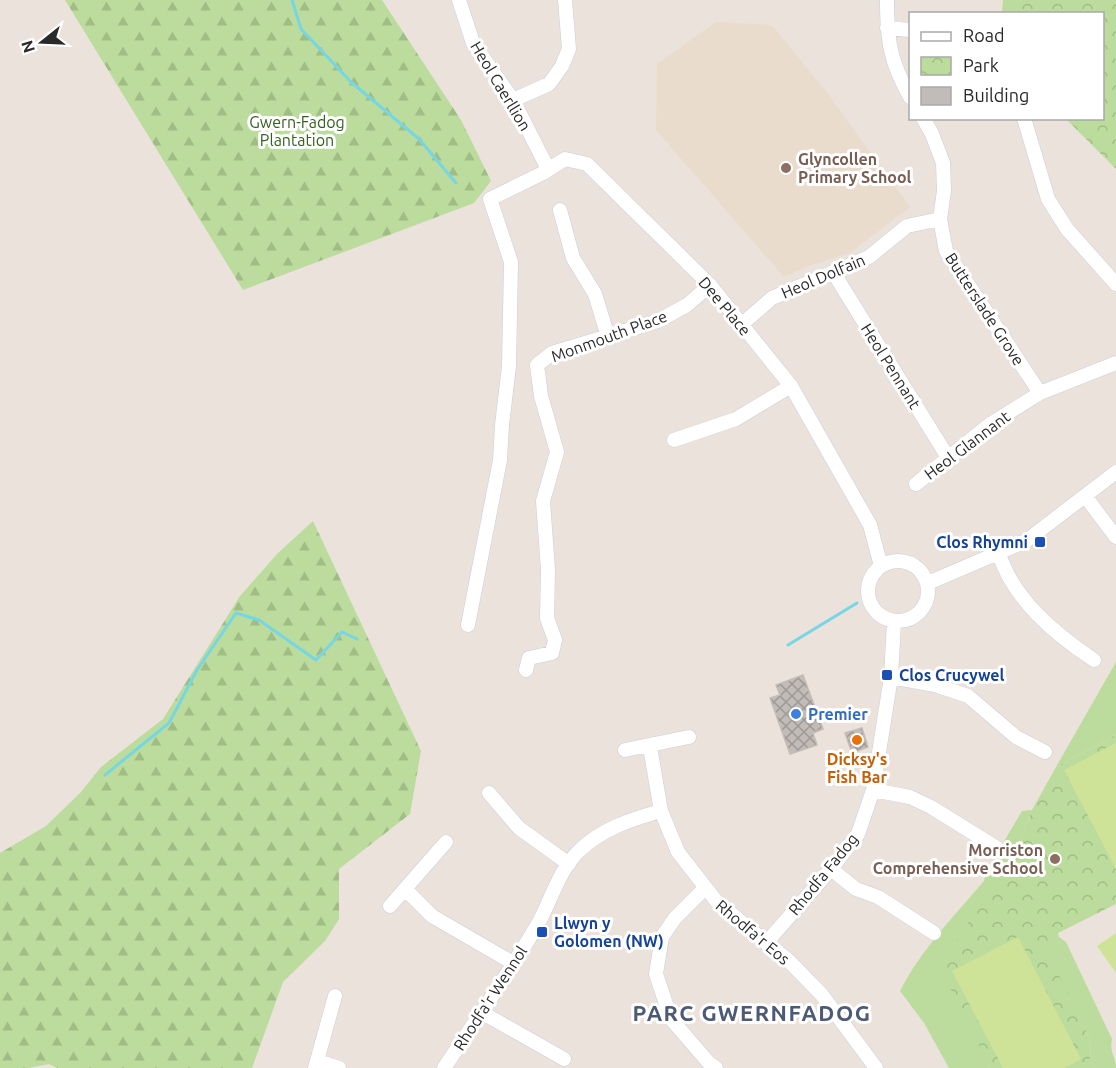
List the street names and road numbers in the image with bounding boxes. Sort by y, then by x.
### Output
street label: Heol Caerllion [467,38,535,134]
street label: Butterslade Grove [942,249,1028,369]
street label: Heol Dolfain [778,250,868,302]
street label: Dee Place [695,273,755,339]
street label: Monmouth Place [549,307,669,365]
street label: Heol Pennant [858,320,925,413]
street label: Heol Glannant [921,407,1014,483]
street label: Rhodfa Fadog [785,830,861,918]
street label: Rhodfa'r Eos [713,896,794,968]
street label: Rhodfa'r Wennol [450,942,530,1054]

